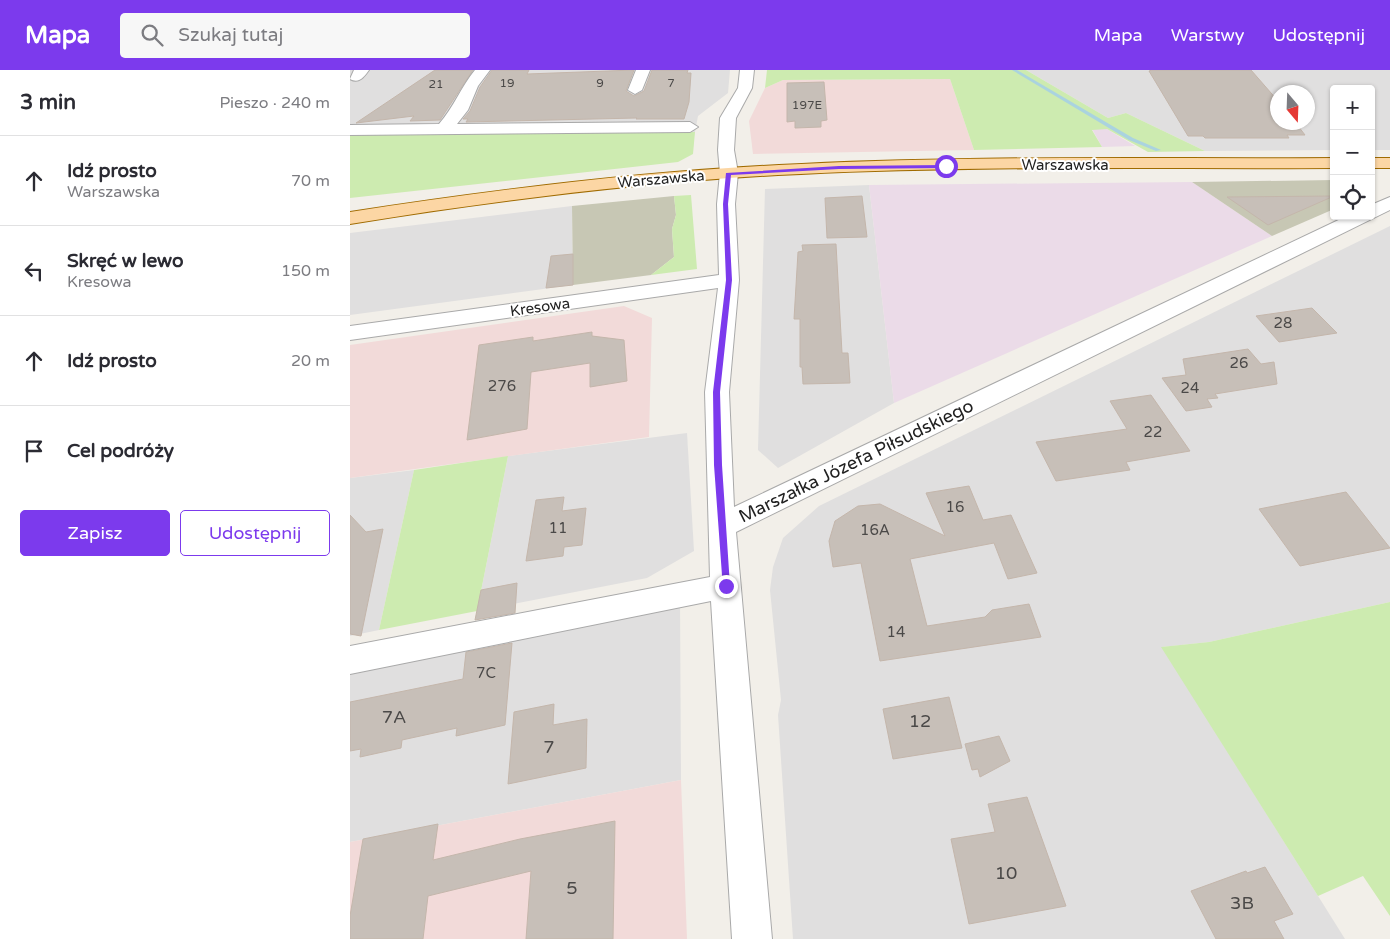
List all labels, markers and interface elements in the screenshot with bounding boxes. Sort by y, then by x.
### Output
search box [120,13,470,58]
text: Mapa [25,21,90,50]
icon: search [138,21,166,49]
text: Szukaj tutaj [178,24,283,46]
text: Mapa [1094,24,1143,46]
text: Warstwy [1171,24,1244,46]
text: Udostępnij [1272,24,1365,46]
house number: 19 [499,76,515,90]
house number: 9 [596,76,604,90]
house number: 7 [667,76,675,90]
house number: 21 [428,77,444,91]
north arrow [1270,85,1315,130]
map controls [1330,85,1375,220]
button: + [1330,85,1375,130]
text: 3 min [20,90,76,115]
text: Pieszo · 240 m [219,93,330,113]
house number: 197E [792,98,822,112]
button: − [1330,130,1375,175]
route start [935,155,958,178]
street label: Warszawska [1021,156,1109,174]
text: Idź prosto [67,160,157,182]
street label: Warszawska [617,166,705,192]
icon: ahead [20,167,48,195]
text: 70 m [291,171,330,191]
button: locate [1330,175,1375,220]
text: Warszawska [67,182,160,202]
text: Skręć w lewo [67,250,184,272]
icon: left [20,257,48,285]
text: 150 m [281,261,330,281]
text: Kresowa [67,272,132,292]
street label: Kresowa [509,294,571,320]
house number: 28 [1274,314,1292,332]
icon: ahead [20,347,48,375]
text: Idź prosto [67,350,157,372]
text: 20 m [291,351,330,371]
house number: 26 [1230,354,1248,372]
house number: 276 [488,377,516,395]
house number: 24 [1181,379,1199,397]
street label: Marszałka Józefa Piłsudskiego [735,394,977,528]
house number: 22 [1144,423,1162,441]
icon: arrive [20,437,48,465]
text: Cel podróży [67,440,174,462]
house number: 16 [946,498,964,516]
button: Zapisz [20,510,170,556]
button: Udostępnij [180,510,330,556]
house number: 11 [549,519,567,537]
house number: 16A [860,521,890,539]
route end [715,575,738,598]
house number: 14 [887,623,905,641]
house number: 7C [476,664,496,682]
house number: 7A [382,706,406,728]
house number: 12 [909,710,931,732]
house number: 7 [543,736,555,758]
house number: 10 [995,862,1017,884]
house number: 5 [566,877,578,899]
house number: 3B [1230,892,1254,914]

